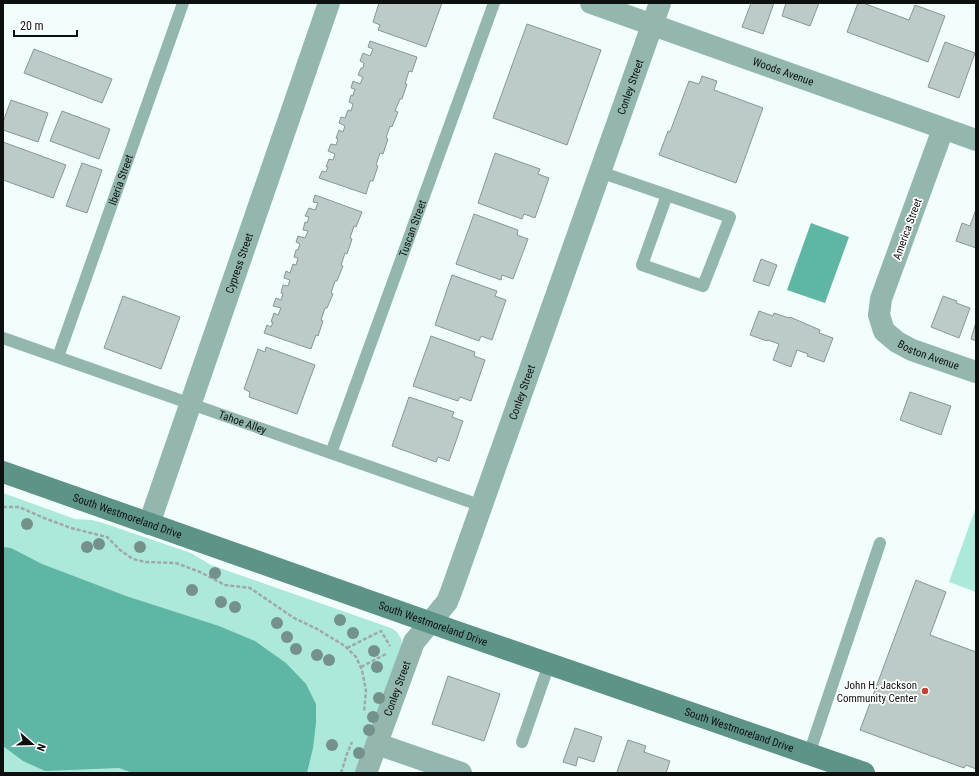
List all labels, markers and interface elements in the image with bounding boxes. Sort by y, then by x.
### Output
scale bar [14,12,77,38]
text: 20 m [20,19,44,33]
street label: Woods Avenue [751,55,815,89]
street label: Conley Street [615,58,646,117]
street label: Iberia Street [106,153,136,207]
street label: America Street [890,197,925,262]
street label: Tuscan Street [397,198,429,259]
street label: Cypress Street [223,231,256,295]
street label: Boston Avenue [895,338,961,373]
street label: Conley Street [507,363,538,422]
street label: Tahoe Alley [217,408,269,437]
street label: South Westmoreland Drive [71,491,184,542]
street label: South Westmoreland Drive [377,599,489,649]
street label: Conley Street [381,659,413,718]
place label: John H. Jackson Community Center [837,679,918,705]
marker: John H. Jackson Community Center [920,686,930,696]
street label: South Westmoreland Drive [683,705,795,755]
north arrow [12,724,52,764]
text: N [34,742,48,753]

